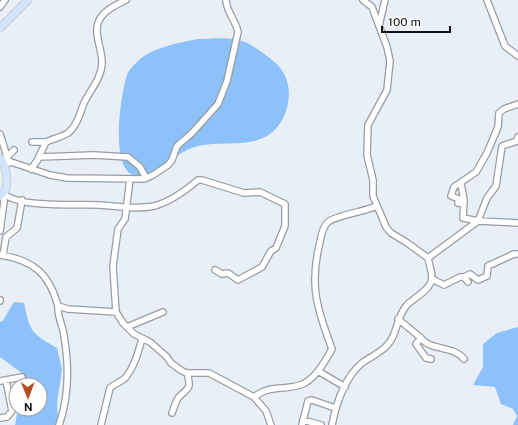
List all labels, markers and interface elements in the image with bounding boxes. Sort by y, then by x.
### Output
scale bar [382,8,450,34]
text: 100 m [388,15,421,29]
north arrow [8,377,48,417]
text: N [24,401,33,413]

